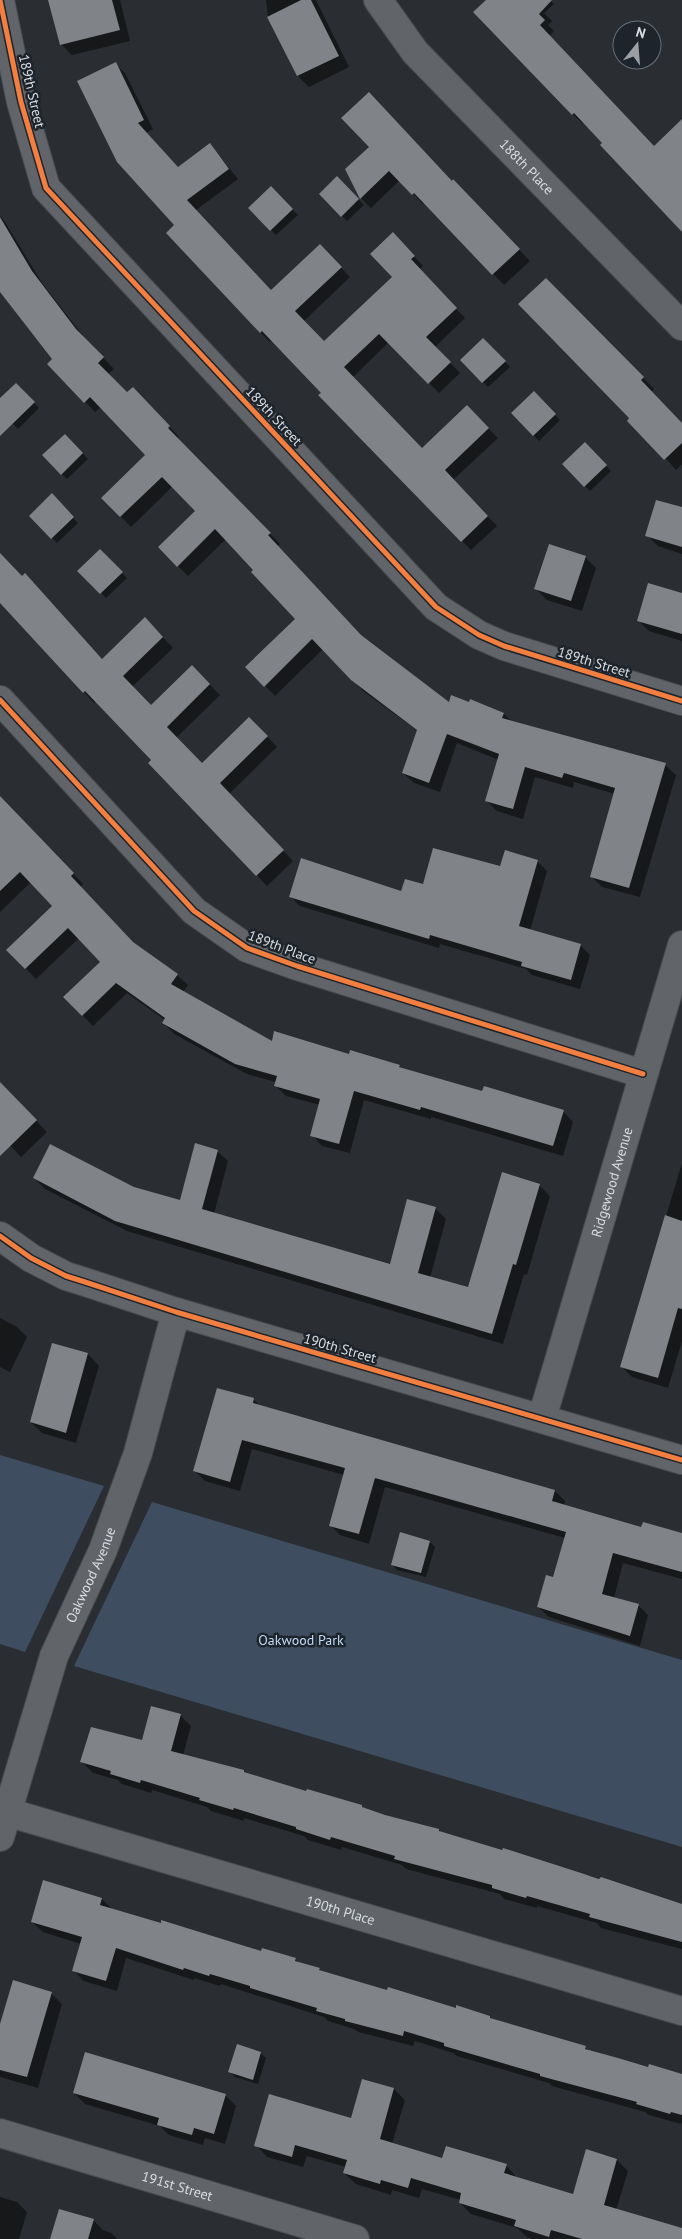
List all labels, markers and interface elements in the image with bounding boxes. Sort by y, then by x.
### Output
north arrow [612,20,662,70]
text: N [634,23,648,43]
street label: 189th Street [15,53,49,130]
street label: 188th Place [496,135,558,198]
street label: 189th Street [242,383,306,450]
street label: 189th Street [556,642,633,682]
street label: 189th Place [246,926,318,968]
street label: Ridgewood Avenue [587,1125,637,1239]
street label: 190th Street [302,1329,379,1367]
street label: Oakwood Avenue [62,1524,120,1626]
park label: Oakwood Park [258,1631,344,1649]
street label: 190th Place [304,1892,377,1929]
street label: 191st Street [140,2167,215,2205]

